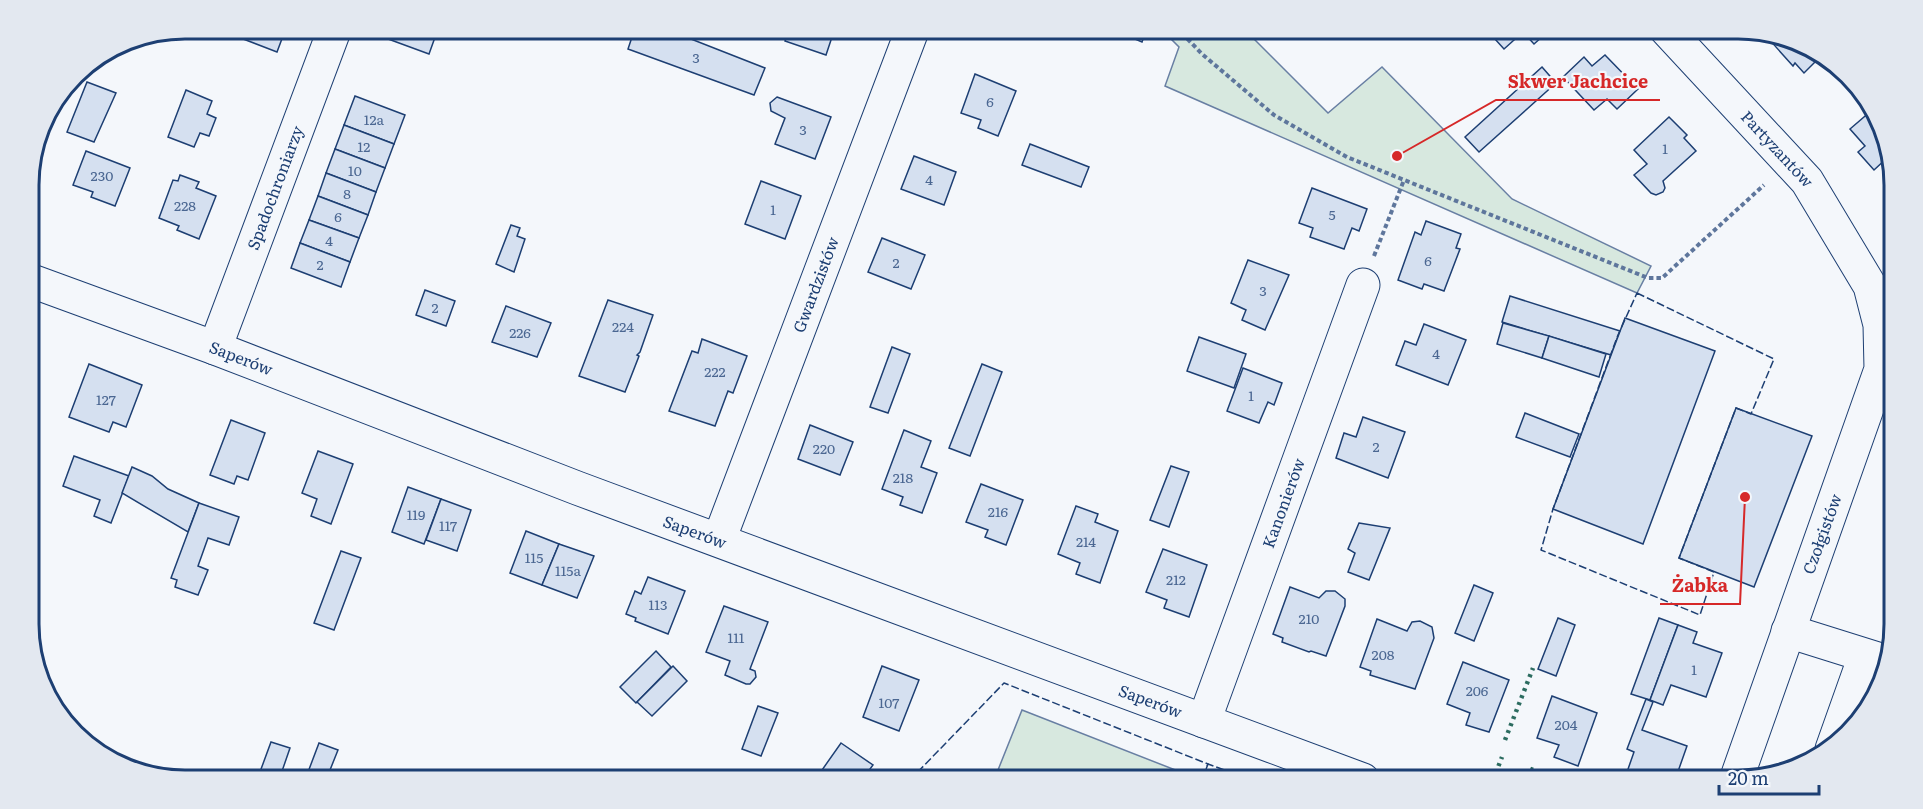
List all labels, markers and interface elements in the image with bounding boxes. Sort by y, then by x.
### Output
house number: 3 [692,47,700,67]
callout: Skwer Jachcice [1496,64,1660,100]
text: Skwer Jachcice [1508,67,1648,94]
house number: 6 [986,91,994,111]
street label: Partyzantów [1736,105,1820,192]
house number: 12a [364,109,385,129]
house number: 3 [799,119,807,139]
street label: Spadochroniarzy [240,121,309,253]
house number: 12 [358,136,370,156]
house number: 1 [1662,138,1668,158]
house number: 10 [348,160,362,180]
house number: 230 [91,165,113,185]
house number: 4 [925,169,933,189]
house number: 8 [343,183,351,203]
house number: 228 [174,195,196,215]
house number: 1 [770,199,776,219]
house number: 5 [1328,204,1336,224]
house number: 6 [334,206,342,226]
house number: 4 [325,230,333,250]
street label: Gwardzistów [786,233,844,336]
house number: 6 [1424,250,1432,270]
house number: 2 [892,252,900,272]
house number: 2 [316,254,324,274]
house number: 3 [1259,280,1267,300]
house number: 2 [431,297,439,317]
house number: 224 [612,316,634,336]
house number: 226 [509,322,531,342]
street label: Saperów [206,334,277,380]
house number: 4 [1432,343,1440,363]
house number: 222 [704,361,726,381]
house number: 1 [1248,385,1254,405]
house number: 127 [96,389,116,409]
house number: 2 [1372,436,1380,456]
house number: 220 [813,438,835,458]
street label: Kanonierów [1255,454,1310,551]
house number: 218 [893,467,914,487]
street label: Czołgistów [1795,490,1847,577]
house number: 216 [988,501,1009,521]
house number: 119 [407,504,425,524]
street label: Saperów [660,508,731,554]
house number: 117 [439,515,457,535]
house number: 214 [1076,531,1096,551]
house number: 115 [525,547,543,567]
house number: 115a [555,560,581,580]
callout: Żabka [1660,568,1740,604]
house number: 212 [1166,569,1186,589]
text: Żabka [1672,571,1729,598]
house number: 113 [649,594,667,614]
house number: 210 [1299,608,1319,628]
house number: 111 [727,627,745,647]
house number: 208 [1372,644,1395,664]
house number: 1 [1691,659,1697,679]
street label: Saperów [1116,677,1186,723]
house number: 206 [1466,680,1489,700]
house number: 107 [879,692,899,712]
house number: 204 [1555,714,1578,734]
scale bar [1719,758,1820,796]
text: 20 m [1728,764,1769,791]

